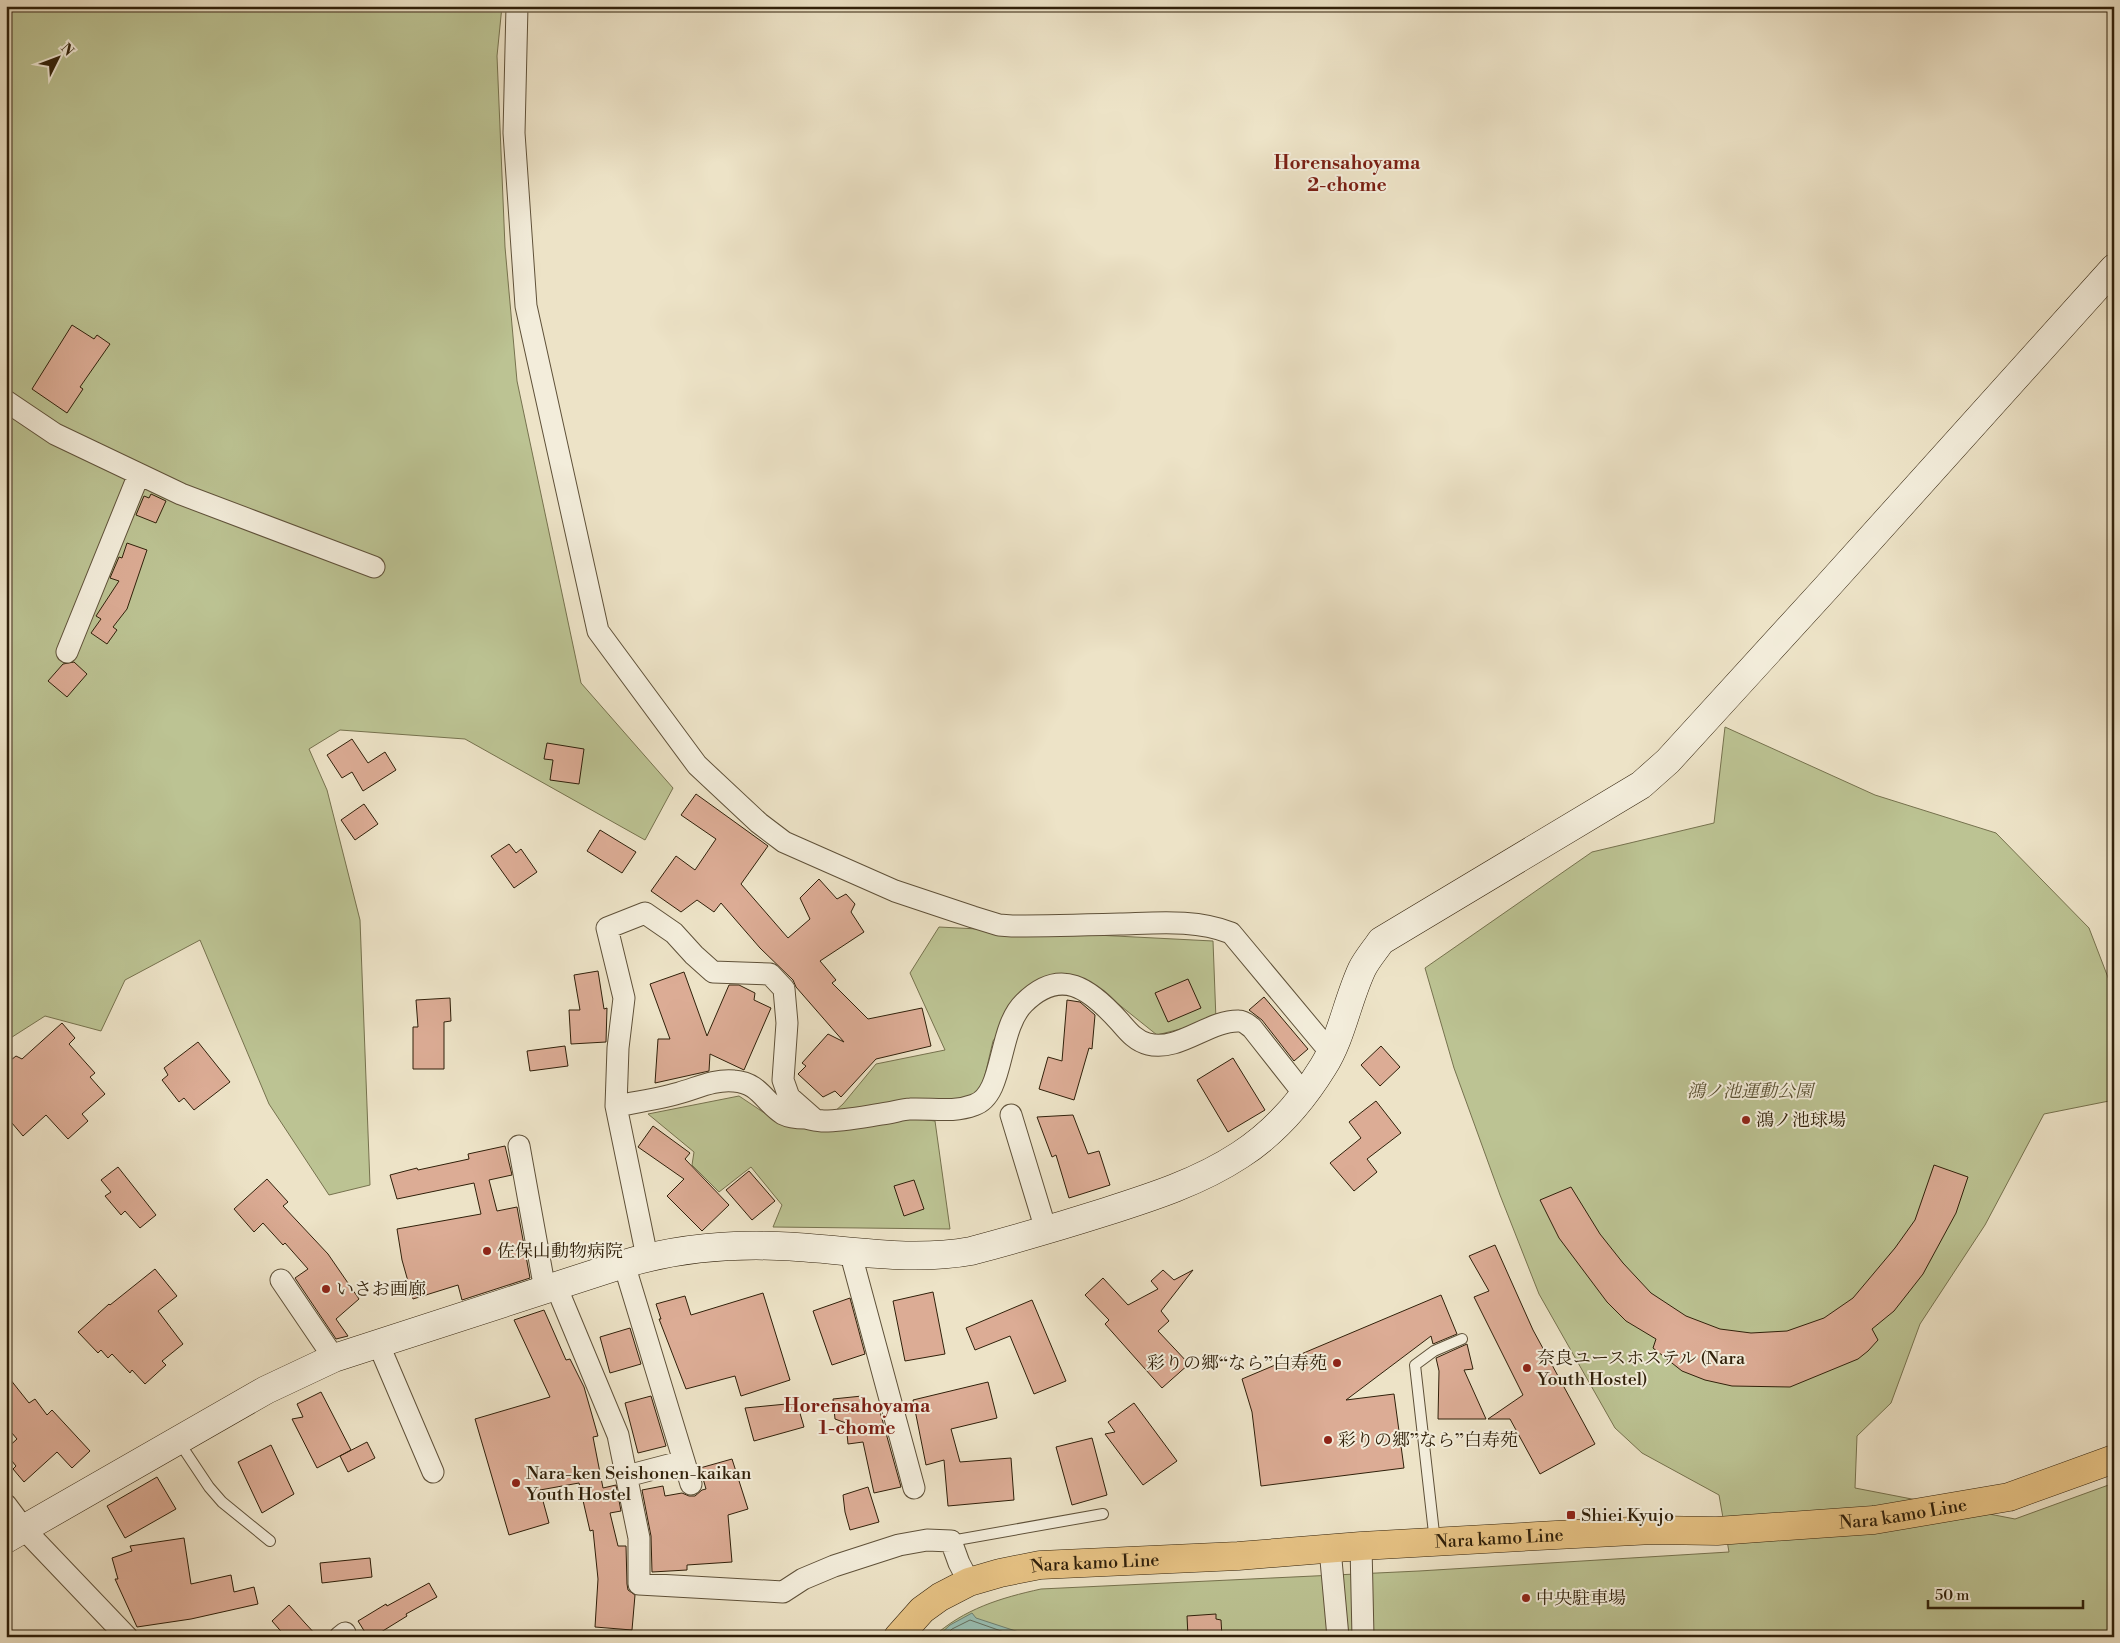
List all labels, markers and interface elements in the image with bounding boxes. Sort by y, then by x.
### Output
north arrow [32,32,82,82]
text: N [57,40,77,60]
district label: Horensahoyama 2-chome [1274,151,1421,197]
park label: 鴻ノ池運動公園 [1687,1080,1816,1103]
place label: 鴻ノ池球場 [1756,1109,1846,1132]
marker: 鴻ノ池球場 [1740,1114,1752,1126]
place label: 佐保山動物病院 [497,1240,623,1263]
marker: 佐保山動物病院 [481,1245,493,1257]
place label: いさお画廊 [336,1278,426,1301]
marker: いさお画廊 [320,1283,332,1295]
place label: 奈良ユースホステル (Nara Youth Hostel) [1536,1347,1746,1391]
place label: 彩りの郷“なら”白寿苑 [1147,1352,1327,1375]
marker: 彩りの郷“なら”白寿苑 [1331,1357,1343,1369]
marker: 奈良ユースホステル (Nara Youth Hostel) [1521,1362,1533,1374]
district label: Horensahoyama 1-chome [784,1394,931,1440]
place label: 彩りの郷”なら”白寿苑 [1338,1429,1518,1452]
marker: 彩りの郷”なら”白寿苑 [1322,1434,1334,1446]
place label: Nara-ken Seishonen-kaikan Youth Hostel [525,1462,752,1506]
marker: Nara-ken Seishonen-kaikan Youth Hostel [510,1477,522,1489]
street label: Nara kamo Line [1838,1493,1969,1534]
place label: Shiei Kyujo [1581,1504,1674,1527]
marker: Shiei Kyujo [1565,1509,1577,1521]
street label: Nara kamo Line [1434,1524,1564,1554]
street label: Nara kamo Line [1028,1549,1160,1579]
scale bar [1928,1578,2082,1610]
text: 50 m [1935,1586,1969,1605]
place label: 中央駐車場 [1536,1587,1626,1610]
marker: 中央駐車場 [1520,1592,1532,1604]

